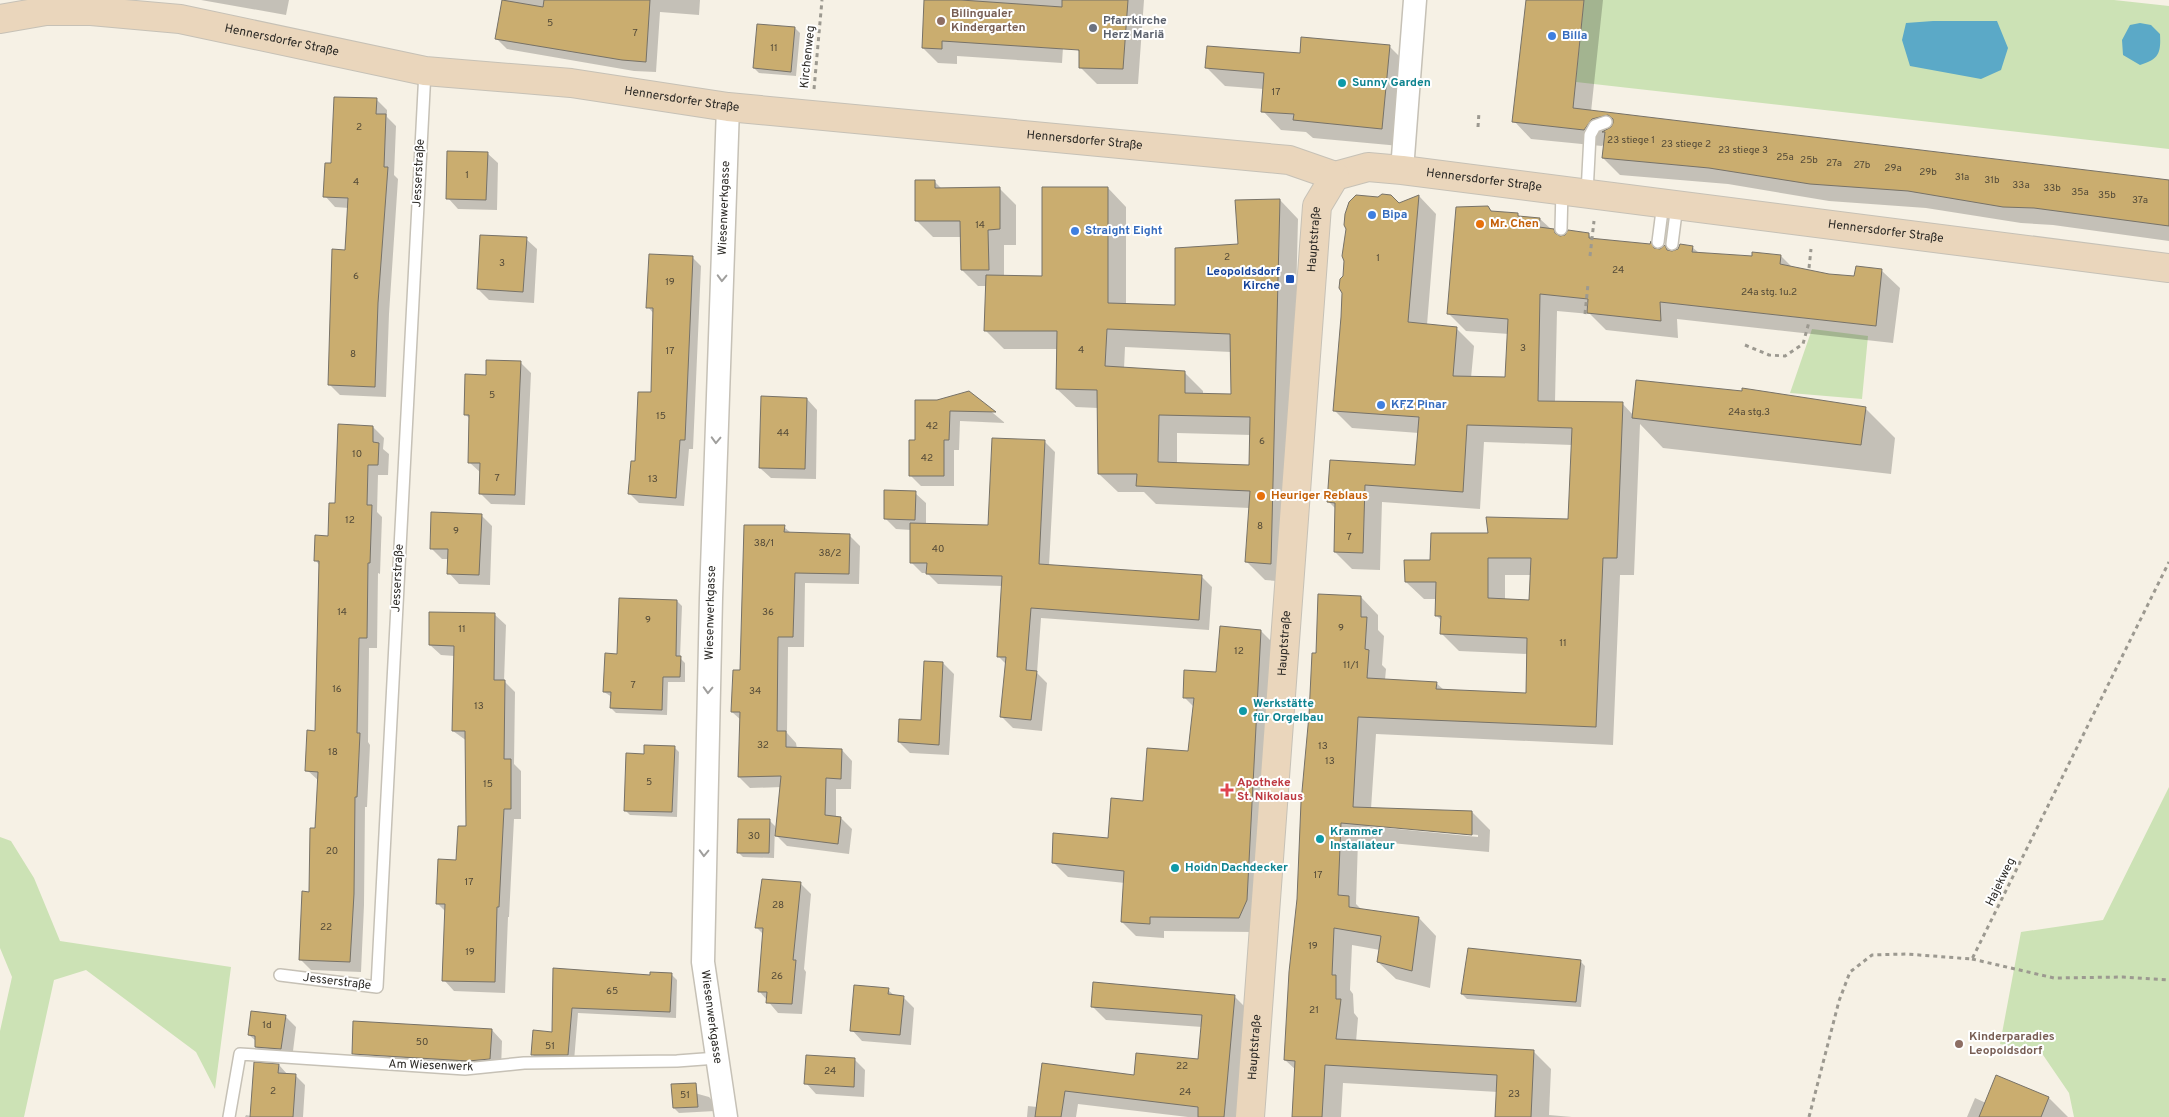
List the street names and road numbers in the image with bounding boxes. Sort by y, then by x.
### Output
street label: Hennersdorfer Straße [223,21,340,60]
street label: Kirchenweg [797,25,819,89]
street label: Hennersdorfer Straße [623,83,740,116]
street label: Hennersdorfer Straße [1026,127,1143,154]
street label: Jesserstraße [409,138,429,208]
street label: Wiesenwerkgasse [715,160,734,256]
street label: Hennersdorfer Straße [1425,165,1543,196]
street label: Hauptstraße [1304,206,1325,273]
street label: Hennersdorfer Straße [1827,216,1944,247]
street label: Jesserstraße [388,543,408,613]
street label: Wiesenwerkgasse [702,565,720,660]
street label: Hauptstraße [1274,610,1295,677]
street label: Hajekweg [1982,855,2020,909]
street label: Wiesenwerkgasse [696,969,726,1065]
street label: Jesserstraße [302,970,372,994]
street label: Hauptstraße [1245,1014,1266,1081]
street label: Am Wiesenwerk [388,1057,474,1075]

